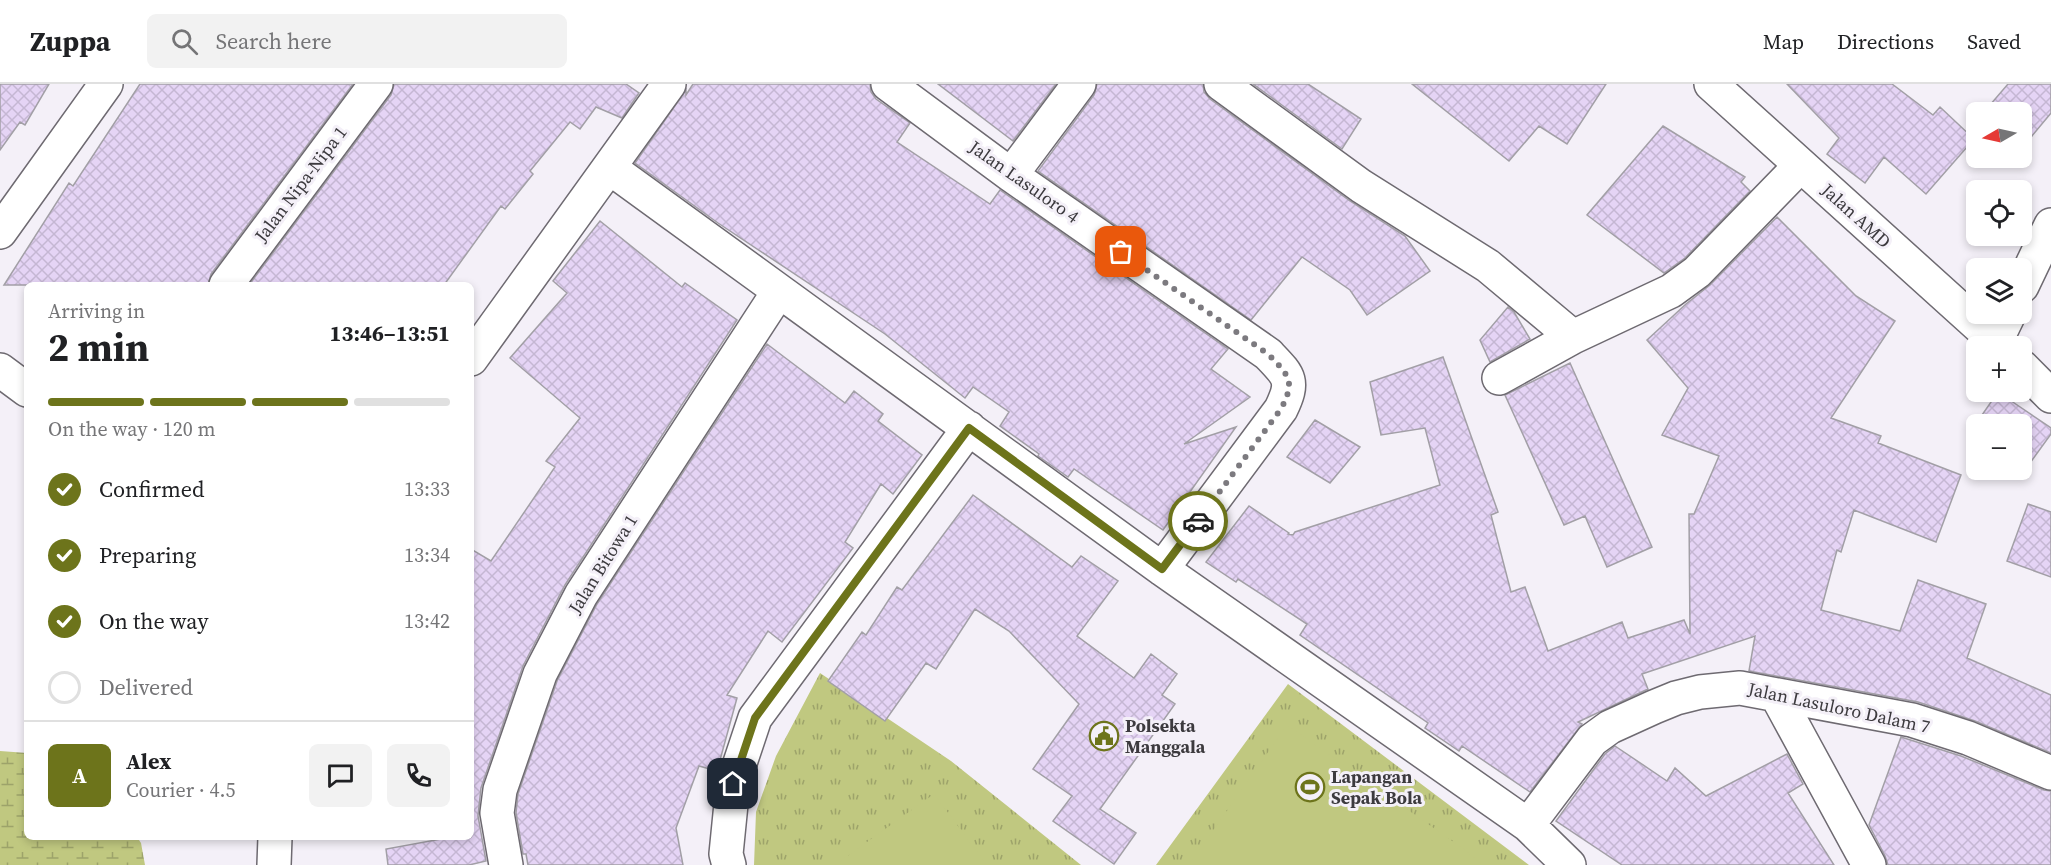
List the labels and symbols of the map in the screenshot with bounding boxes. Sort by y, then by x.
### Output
north arrow [1966,102,2032,168]
street label: Jalan Nipa-Nipa 1 [248,121,353,248]
street label: Jalan Lasuloro 4 [964,134,1084,229]
street label: Jalan AMD [1815,177,1896,254]
pin [1095,226,1146,277]
courier [1168,491,1228,551]
street label: Jalan Bitowa 1 [561,509,643,619]
street label: Jalan Lasuloro Dalam 7 [1745,676,1932,739]
place label: Polsekta Manggala [1125,713,1206,759]
public building icon: Polsekta Manggala [1088,720,1120,752]
pin [707,758,758,809]
place label: Lapangan Sepak Bola [1331,764,1423,810]
sports icon: Lapangan Sepak Bola [1294,771,1326,803]

